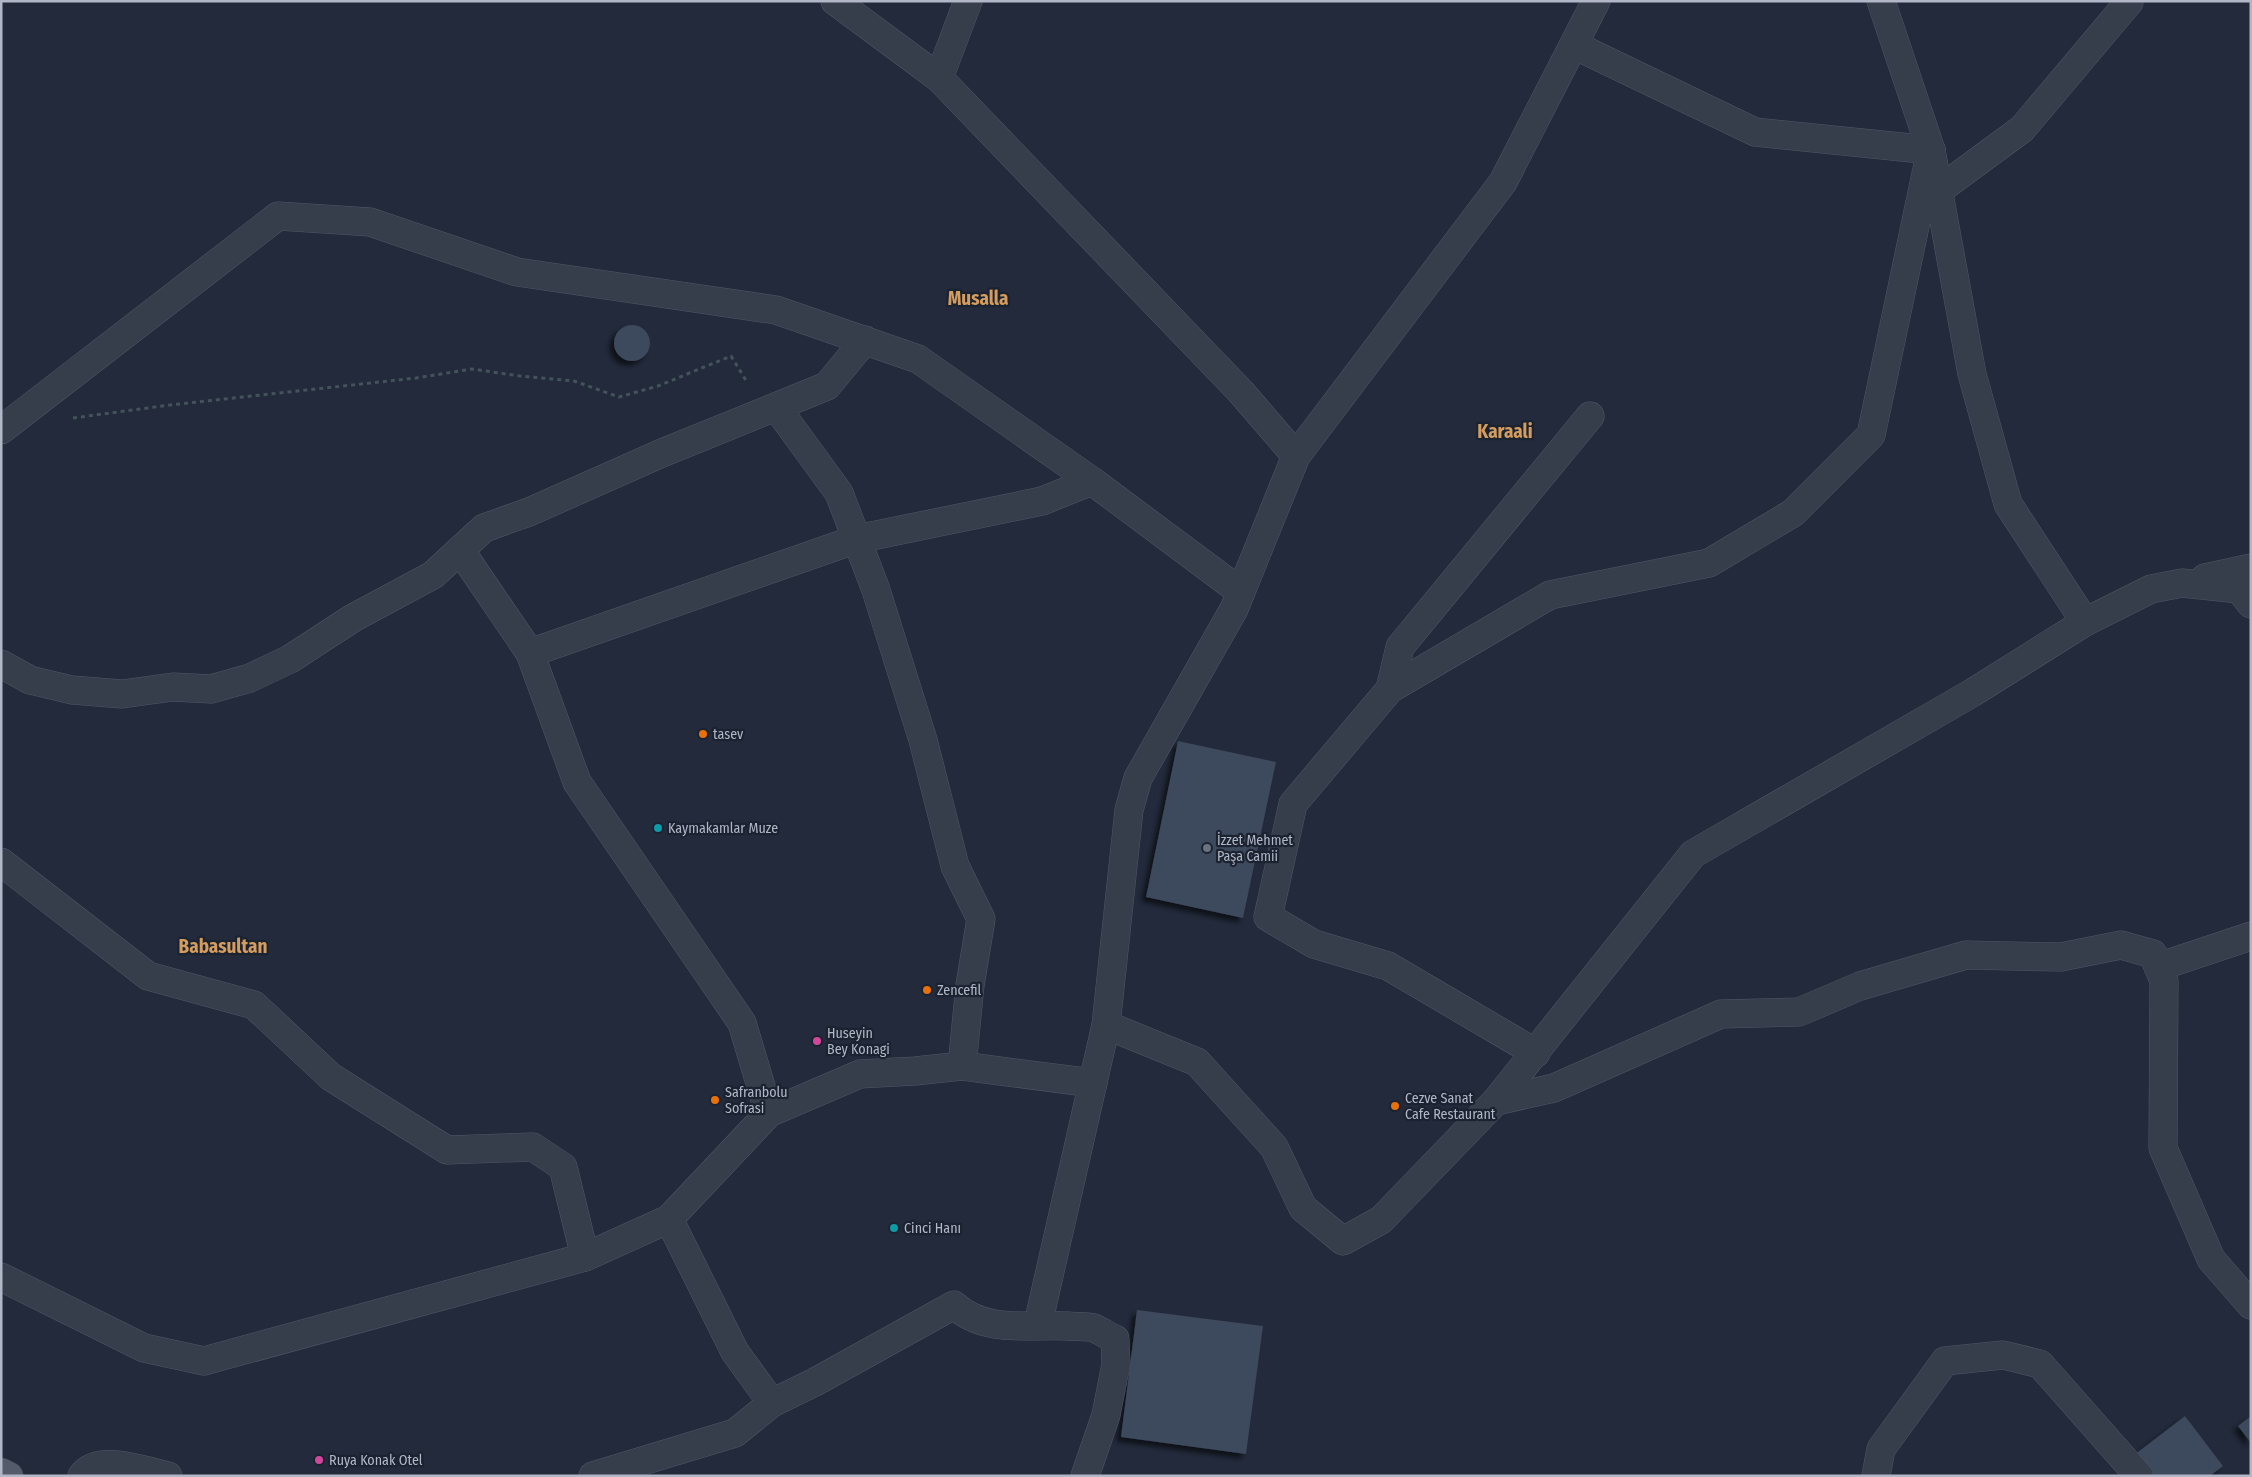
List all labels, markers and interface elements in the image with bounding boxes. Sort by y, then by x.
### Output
district label: Musalla [948,287,1008,310]
district label: Karaali [1477,420,1533,443]
place label: tasev [713,726,744,743]
marker: tasev [697,728,709,740]
place label: Kaymakamlar Muze [668,820,778,837]
marker: Kaymakamlar Muze [652,822,664,834]
place label: İzzet Mehmet Paşa Camii [1217,832,1293,865]
marker: İzzet Mehmet Paşa Camii [1201,842,1213,854]
district label: Babasultan [179,935,267,958]
place label: Zencefil [937,982,982,999]
marker: Zencefil [921,984,933,996]
place label: Huseyin Bey Konagi [827,1025,890,1058]
marker: Huseyin Bey Konagi [811,1035,823,1047]
place label: Safranbolu Sofrasi [725,1084,788,1117]
place label: Cezve Sanat Cafe Restaurant [1405,1090,1496,1123]
marker: Safranbolu Sofrasi [709,1094,721,1106]
marker: Cezve Sanat Cafe Restaurant [1389,1100,1401,1112]
place label: Cinci Hanı [904,1220,961,1237]
marker: Cinci Hanı [888,1222,900,1234]
place label: Ruya Konak Otel [329,1452,423,1469]
marker: Ruya Konak Otel [313,1454,325,1466]

